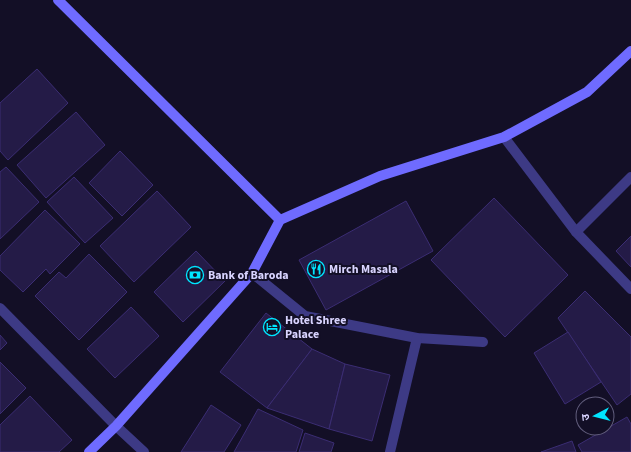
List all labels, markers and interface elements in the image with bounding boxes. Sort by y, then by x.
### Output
restaurant icon: Mirch Masala [306,259,326,279]
place label: Mirch Masala [329,261,398,278]
bank icon: Bank of Baroda [185,265,205,285]
place label: Bank of Baroda [208,267,289,284]
place label: Hotel Shree Palace [285,312,346,343]
hotel icon: Hotel Shree Palace [262,317,282,337]
north arrow [575,396,615,436]
text: उ [578,412,593,421]

